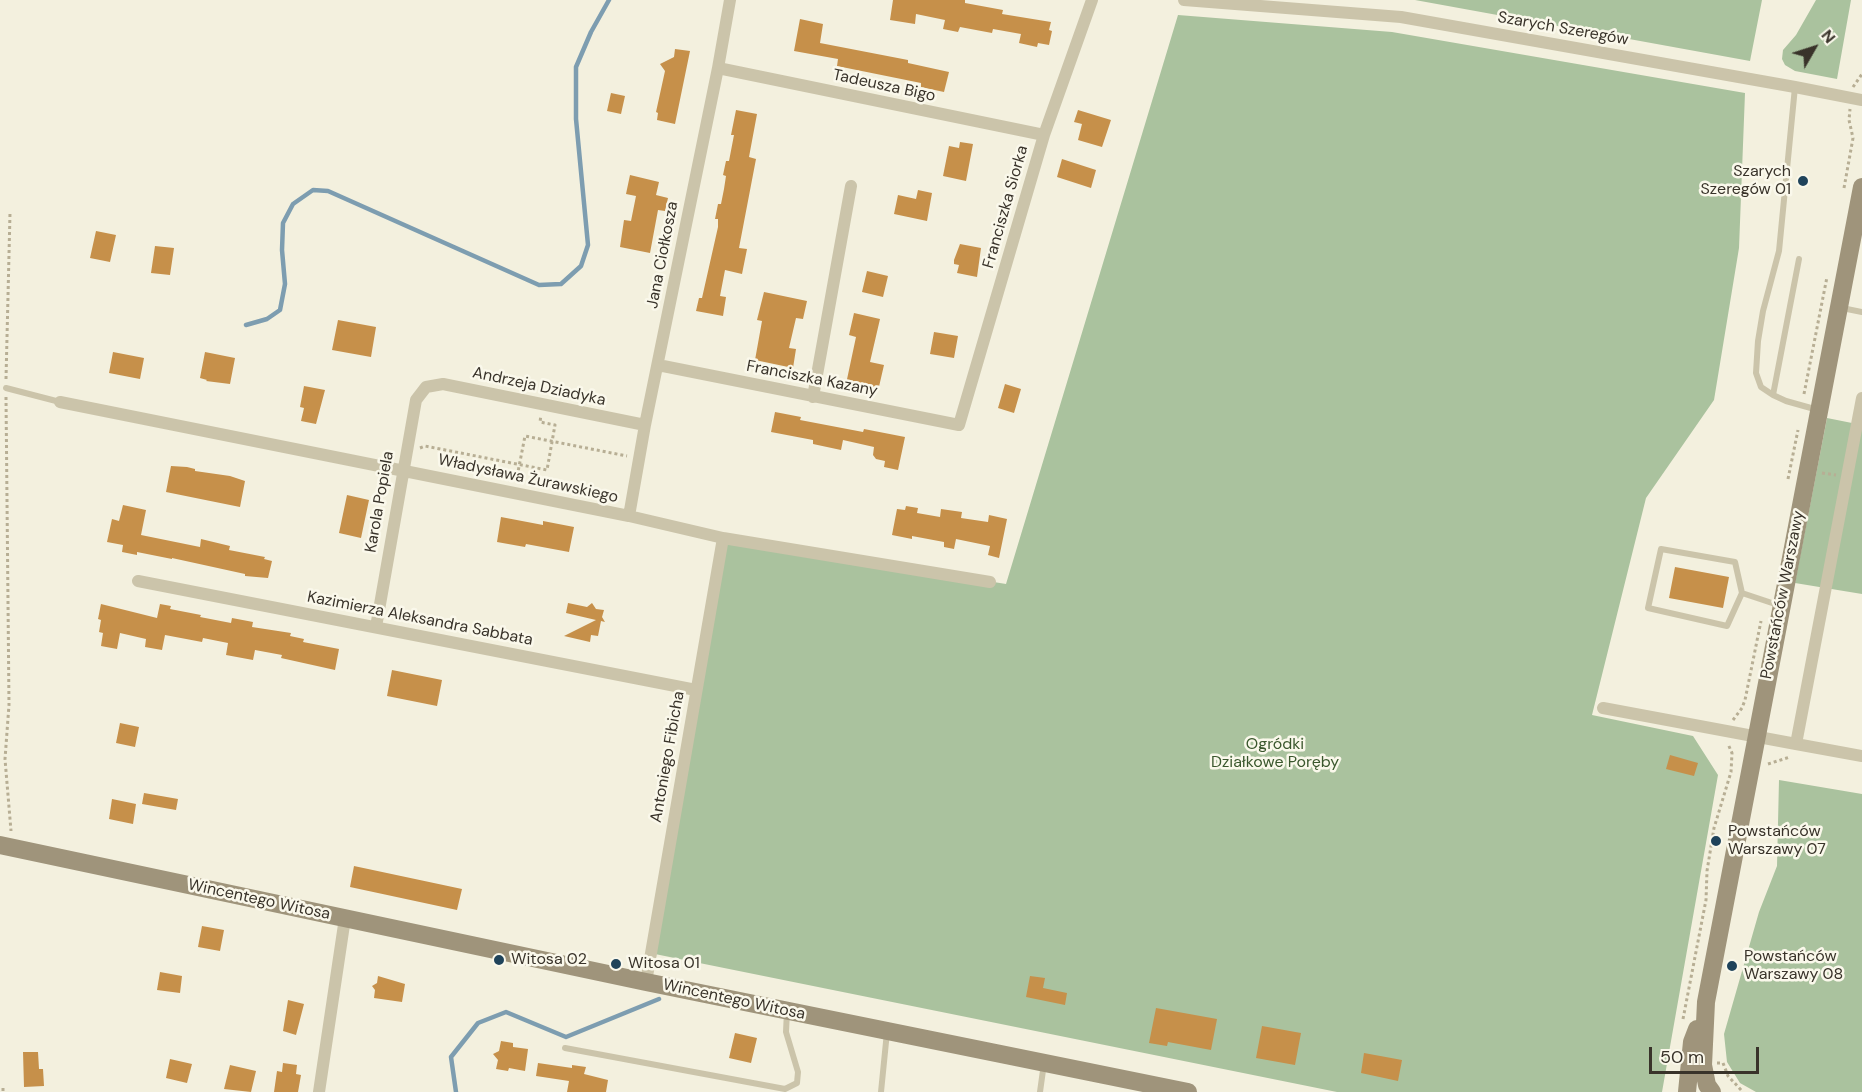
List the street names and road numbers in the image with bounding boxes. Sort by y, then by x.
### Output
street label: Szarych Szeregów [1496,8,1630,50]
street label: Tadeusza Bigo [831,66,937,106]
street label: Franciszka Siorka [979,143,1033,271]
street label: Jana Ciołkosza [643,200,683,310]
street label: Franciszka Kazany [745,357,879,401]
street label: Andrzeja Dziadyka [471,364,607,410]
street label: Karola Popiela [362,450,398,554]
street label: Władysława Żurawskiego [436,451,620,507]
street label: Powstańców Warszawy [1757,509,1809,681]
street label: Kazimierza Aleksandra Sabbata [306,588,534,650]
street label: Antoniego Fibicha [647,690,689,824]
street label: Wincentego Witosa [186,876,332,924]
street label: Wincentego Witosa [661,976,807,1024]

